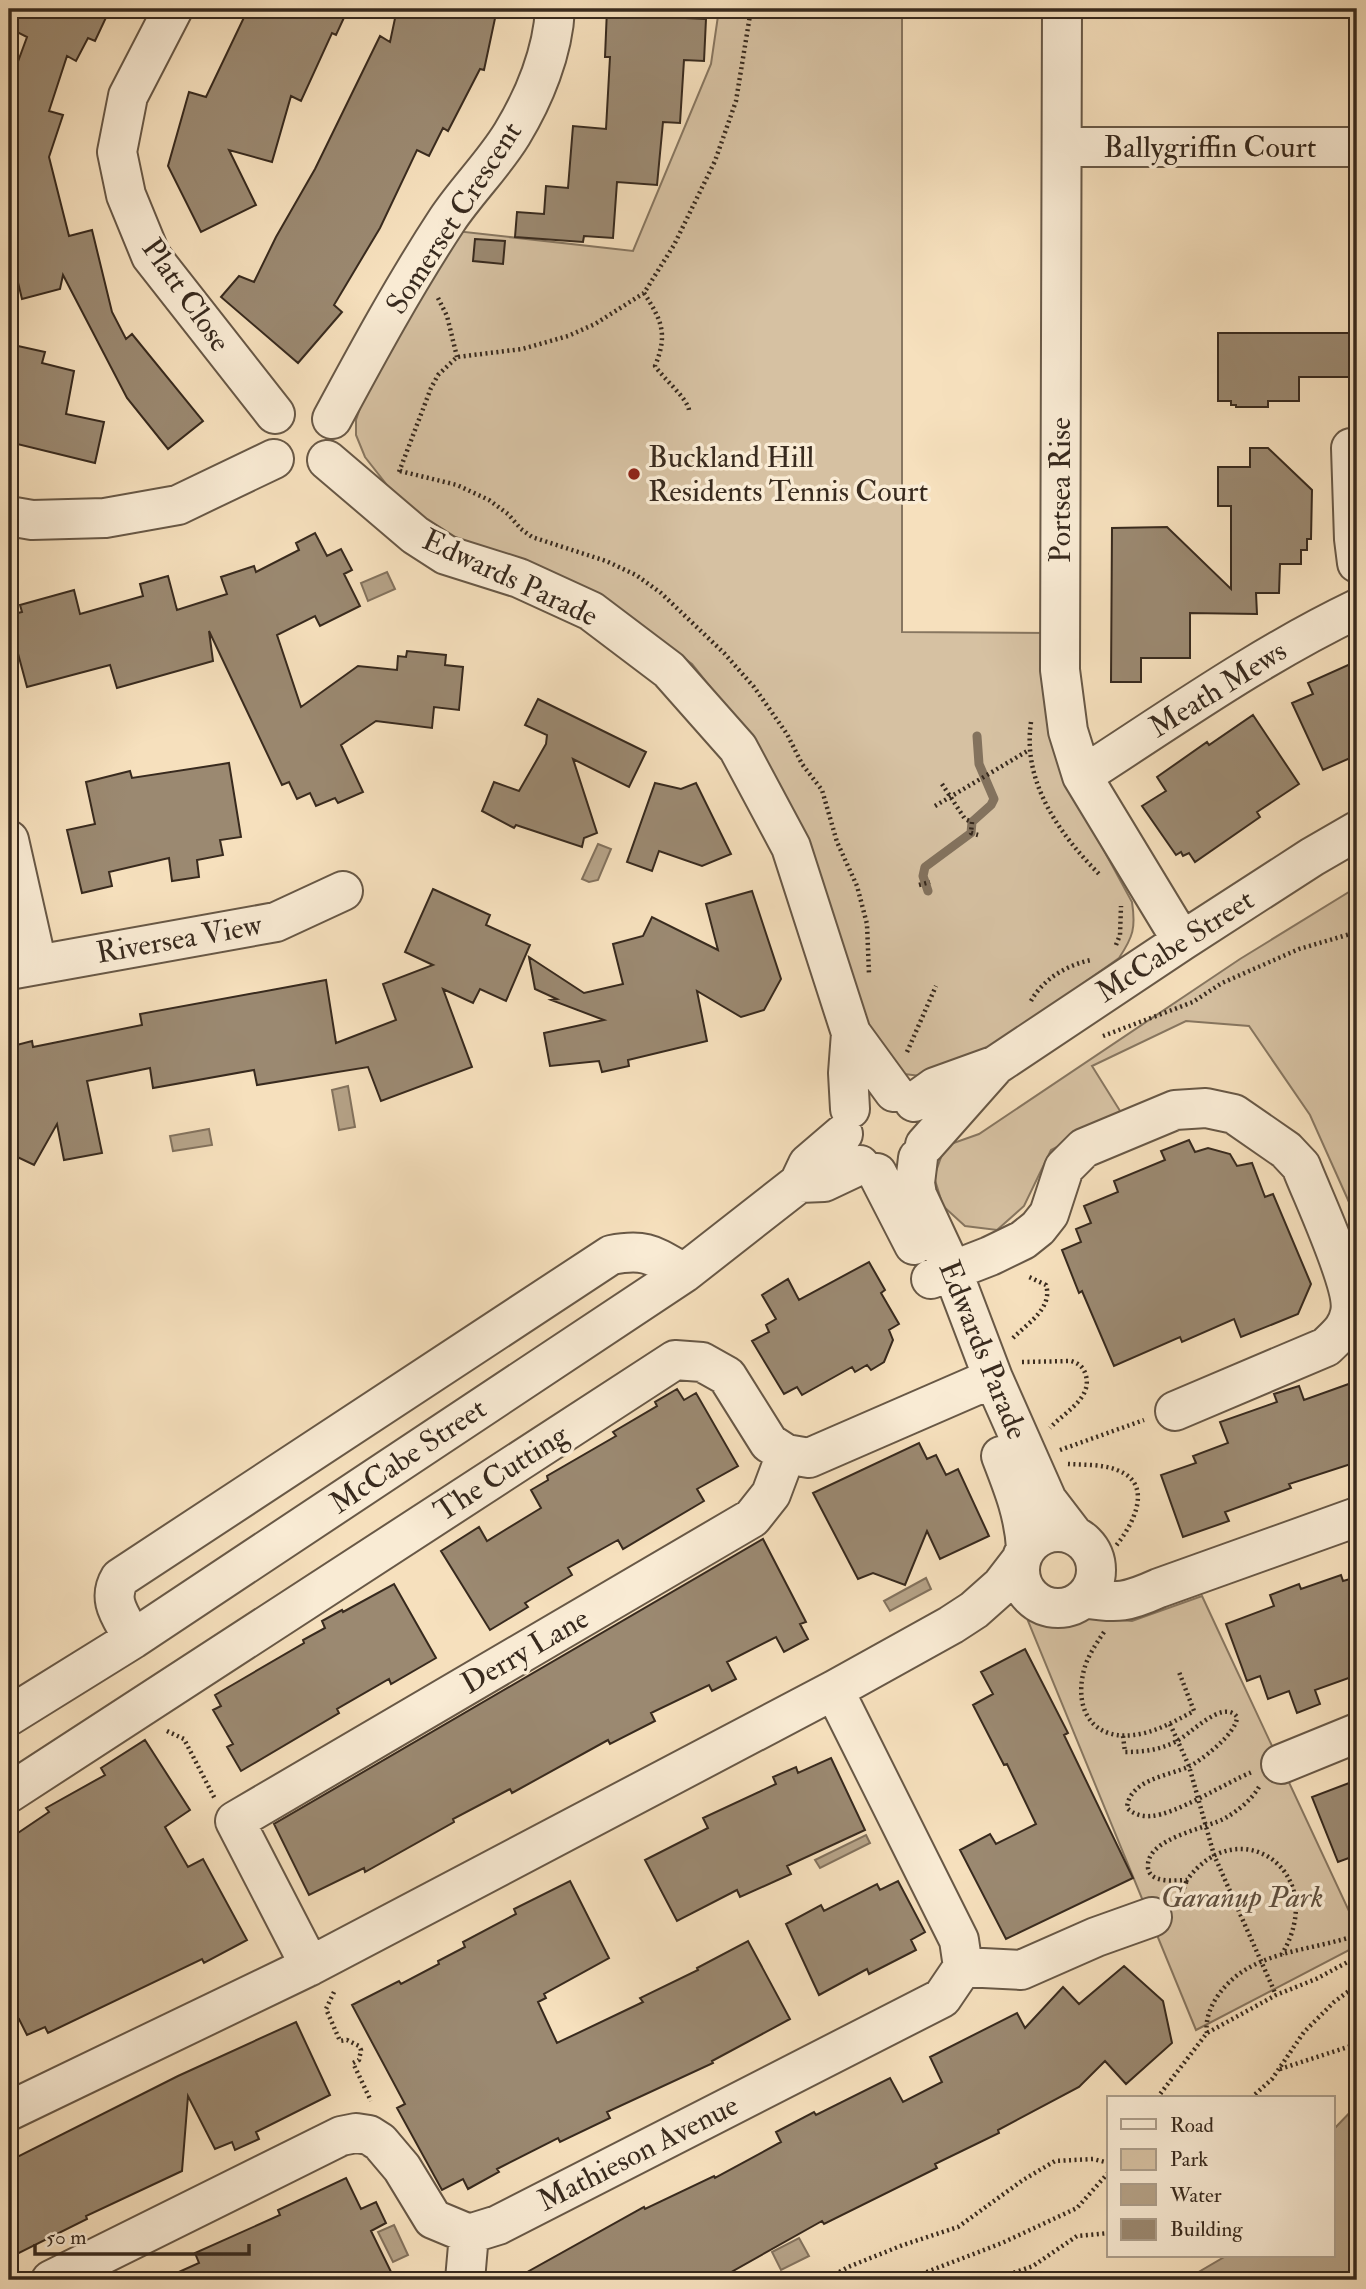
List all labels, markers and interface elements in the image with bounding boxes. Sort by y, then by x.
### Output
street label: Somerset Crescent [378,115,530,321]
street label: Ballygriffin Court [1104,129,1317,166]
street label: Platt Close [134,231,238,359]
street label: Portsea Rise [1042,417,1079,563]
place label: Buckland Hill Residents Tennis Court [648,439,928,510]
marker: Buckland Hill Residents Tennis Court [626,466,642,482]
street label: Edwards Parade [416,521,604,635]
street label: Meath Mews [1142,632,1294,746]
street label: McCabe Street [1089,881,1261,1011]
street label: Riversea View [93,906,265,972]
street label: Edwards Parade [930,1255,1036,1445]
street label: McCabe Street [323,1390,493,1522]
street label: The Cutting [427,1416,576,1530]
street label: Derry Lane [455,1600,595,1702]
park label: Garanup Park [1161,1879,1323,1916]
street label: Mathieson Avenue [531,2086,745,2220]
legend [1107,2096,1334,2258]
text: Road [1170,2112,1215,2139]
text: Park [1170,2146,1208,2173]
text: Water [1169,2182,1222,2209]
scale bar [35,2212,248,2256]
text: Building [1170,2216,1243,2243]
text: 50 m [46,2224,87,2251]

